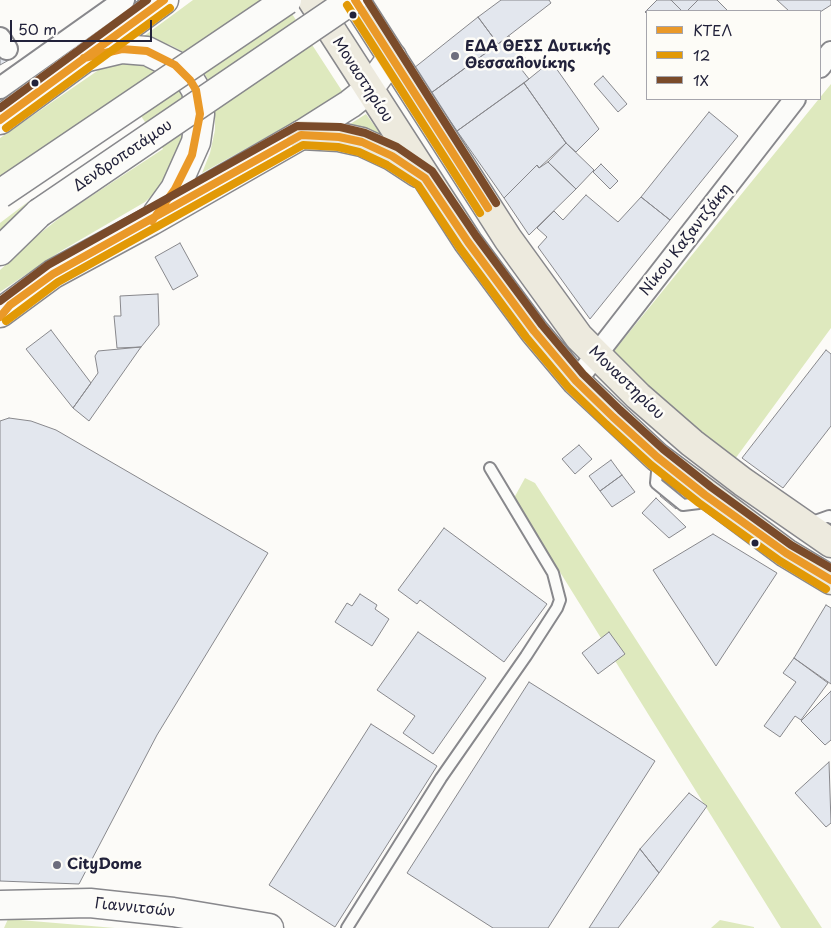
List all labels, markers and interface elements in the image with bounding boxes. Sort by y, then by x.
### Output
scale bar [12,10,155,42]
unlabelled marker [348,10,358,20]
legend [646,10,821,100]
text: 50 m [18,17,57,40]
text: ΚΤΕΛ [693,18,732,41]
street label: Μοναστηρίου [328,34,396,126]
place label: ΕΔΑ ΘΕΣΣ Δυτικής Θεσσαλονίκης [465,38,611,73]
text: 12 [693,43,710,66]
marker: ΕΔΑ ΘΕΣΣ Δυτικής Θεσσαλονίκης [449,50,461,62]
text: 1Χ [693,68,709,91]
unlabelled marker [30,78,40,88]
street label: Δενδροποτάμου [70,116,176,196]
street label: Νίκου Καζαντζάκη [637,180,735,300]
street label: Μοναστηρίου [585,343,667,423]
unlabelled marker [750,538,760,548]
place label: CityDome [67,856,142,874]
marker: CityDome [51,859,63,871]
street label: Γιαννιτσών [94,895,176,921]

